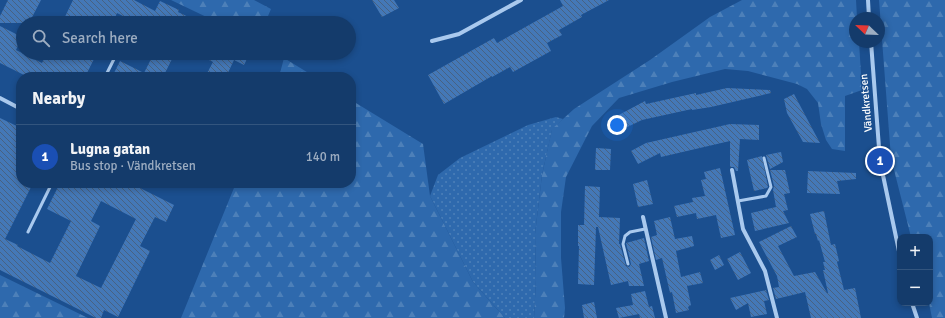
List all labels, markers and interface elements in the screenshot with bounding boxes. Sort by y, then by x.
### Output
north arrow [849,12,885,48]
search box [16,16,356,60]
icon: search [30,27,52,49]
text: Search here [62,29,138,47]
street label: Vändkretsen [857,73,875,133]
text: Nearby [32,88,85,109]
your location [607,115,627,135]
text: Lugna gatan [70,140,150,158]
pin: 1 [867,146,893,176]
text: 1 [41,149,49,165]
text: 140 m [306,149,340,165]
text: Bus stop · Vändkretsen [70,158,196,174]
map controls [897,234,933,306]
button: + [897,234,933,270]
button: − [897,270,933,306]

